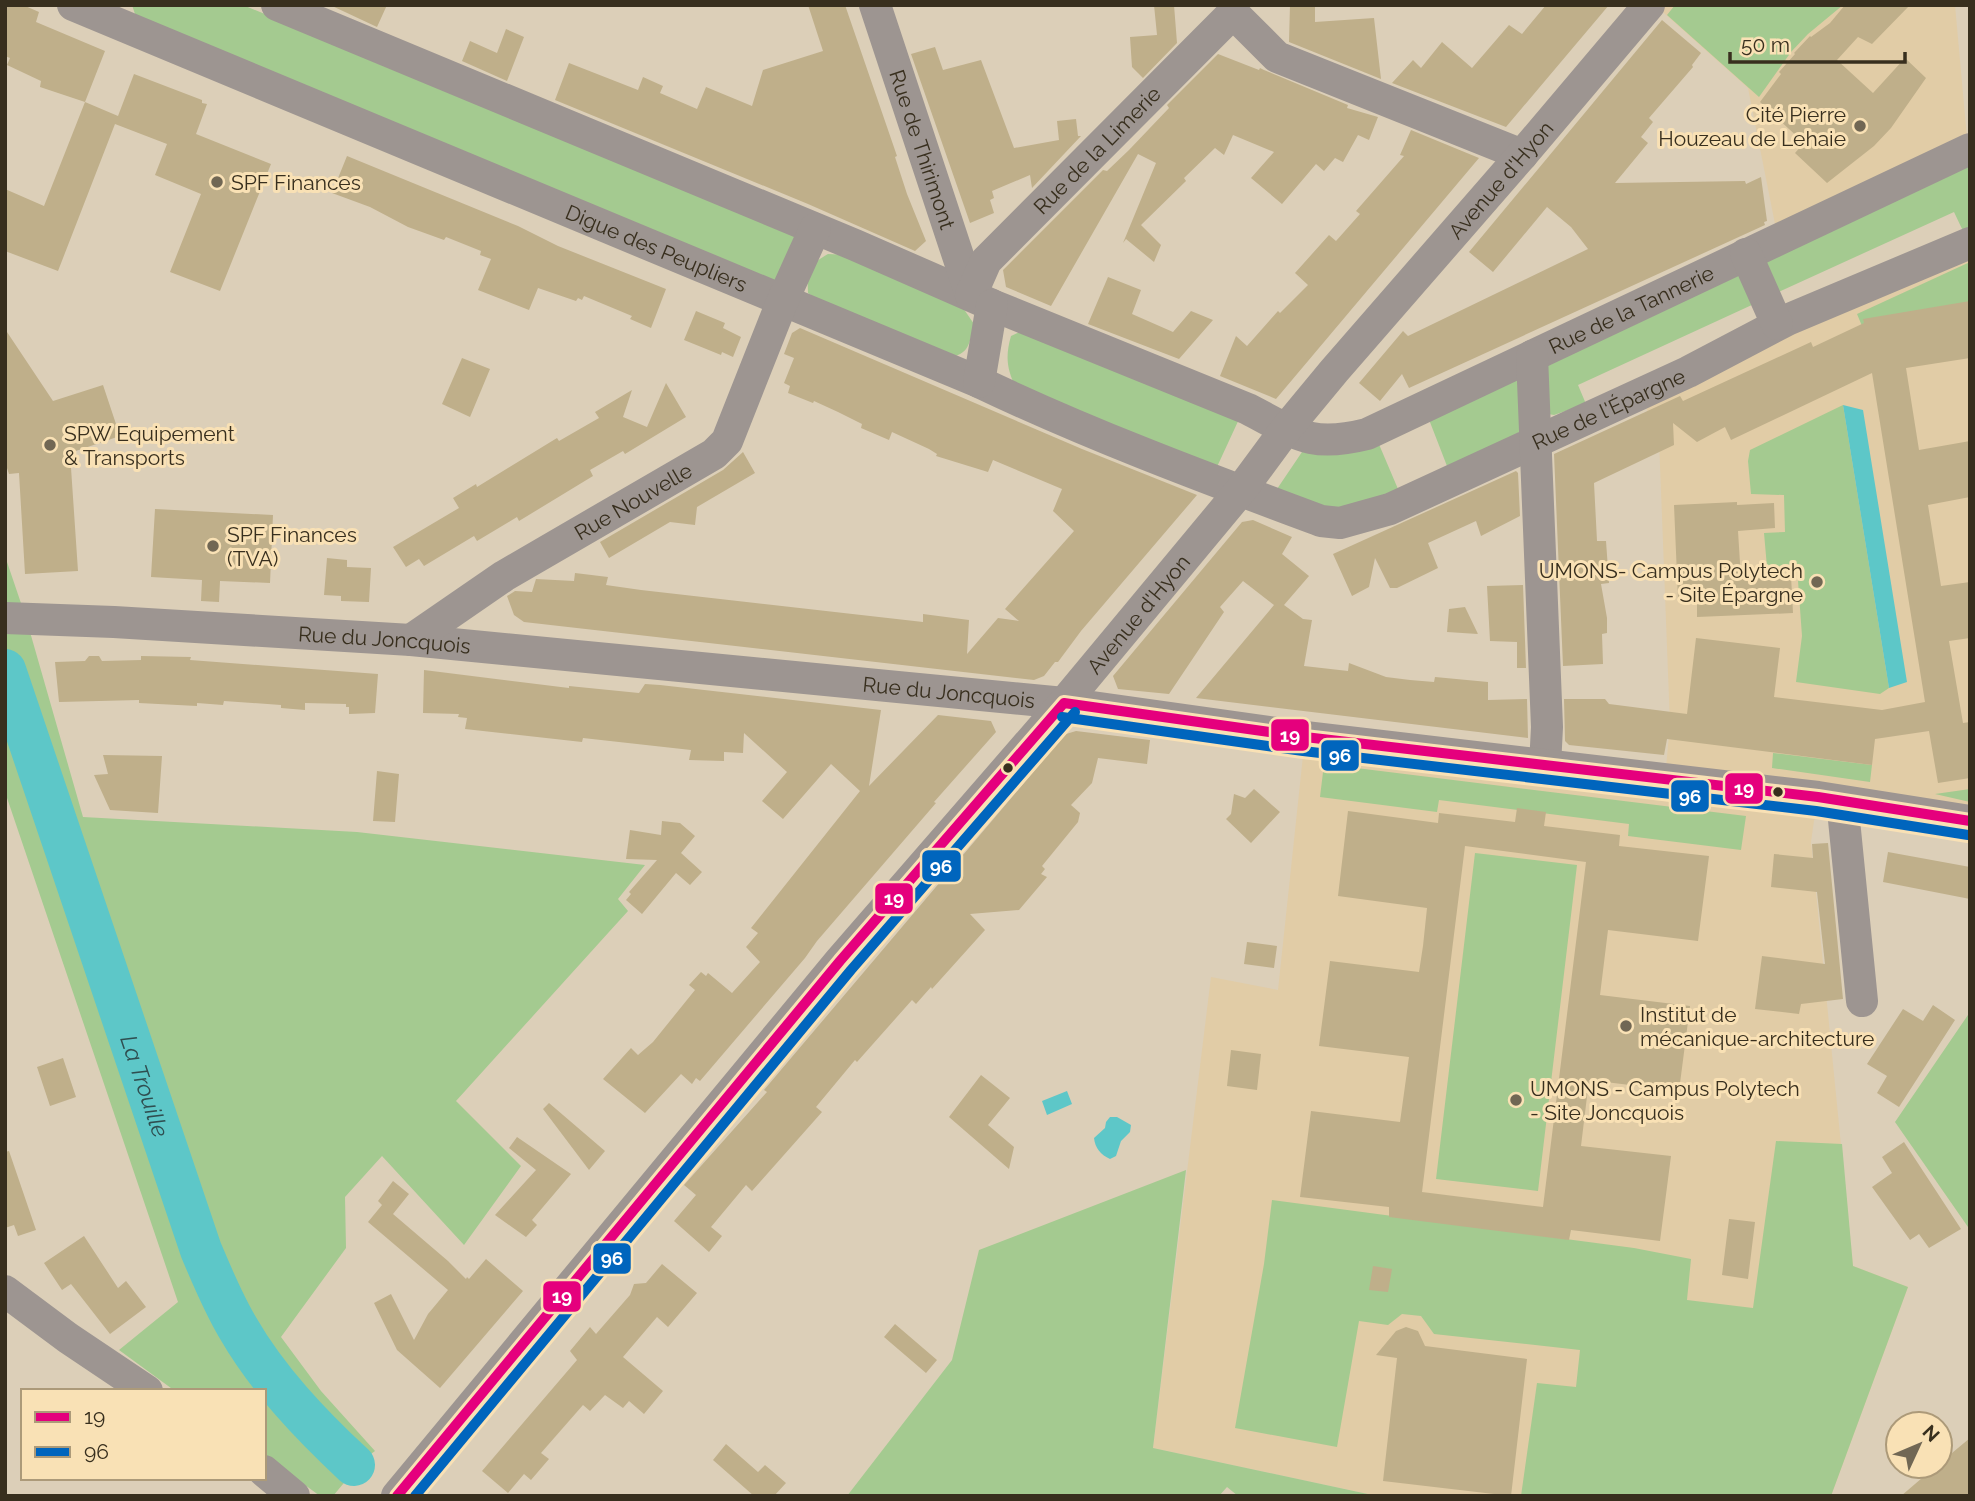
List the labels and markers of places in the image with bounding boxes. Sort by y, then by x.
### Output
place label: Cité Pierre Houzeau de Lehaie [1658,102,1846,151]
marker: Cité Pierre Houzeau de Lehaie [1852,118,1868,134]
place label: SPF Finances [231,170,361,195]
marker: SPF Finances [209,174,225,190]
place label: SPW Equipement & Transports [64,421,235,470]
marker: SPW Equipement & Transports [42,437,58,453]
place label: SPF Finances (TVA) [227,522,357,571]
marker: SPF Finances (TVA) [205,538,221,554]
place label: UMONS- Campus Polytech - Site Épargne [1539,558,1803,607]
marker: UMONS- Campus Polytech - Site Épargne [1809,574,1825,590]
unlabelled marker [1001,761,1015,775]
unlabelled marker [1771,785,1785,799]
place label: Institut de mécanique-architecture [1640,1002,1874,1051]
marker: Institut de mécanique-architecture [1618,1018,1634,1034]
place label: UMONS - Campus Polytech - Site Joncquois [1530,1076,1800,1125]
marker: UMONS - Campus Polytech - Site Joncquois [1508,1092,1524,1108]

